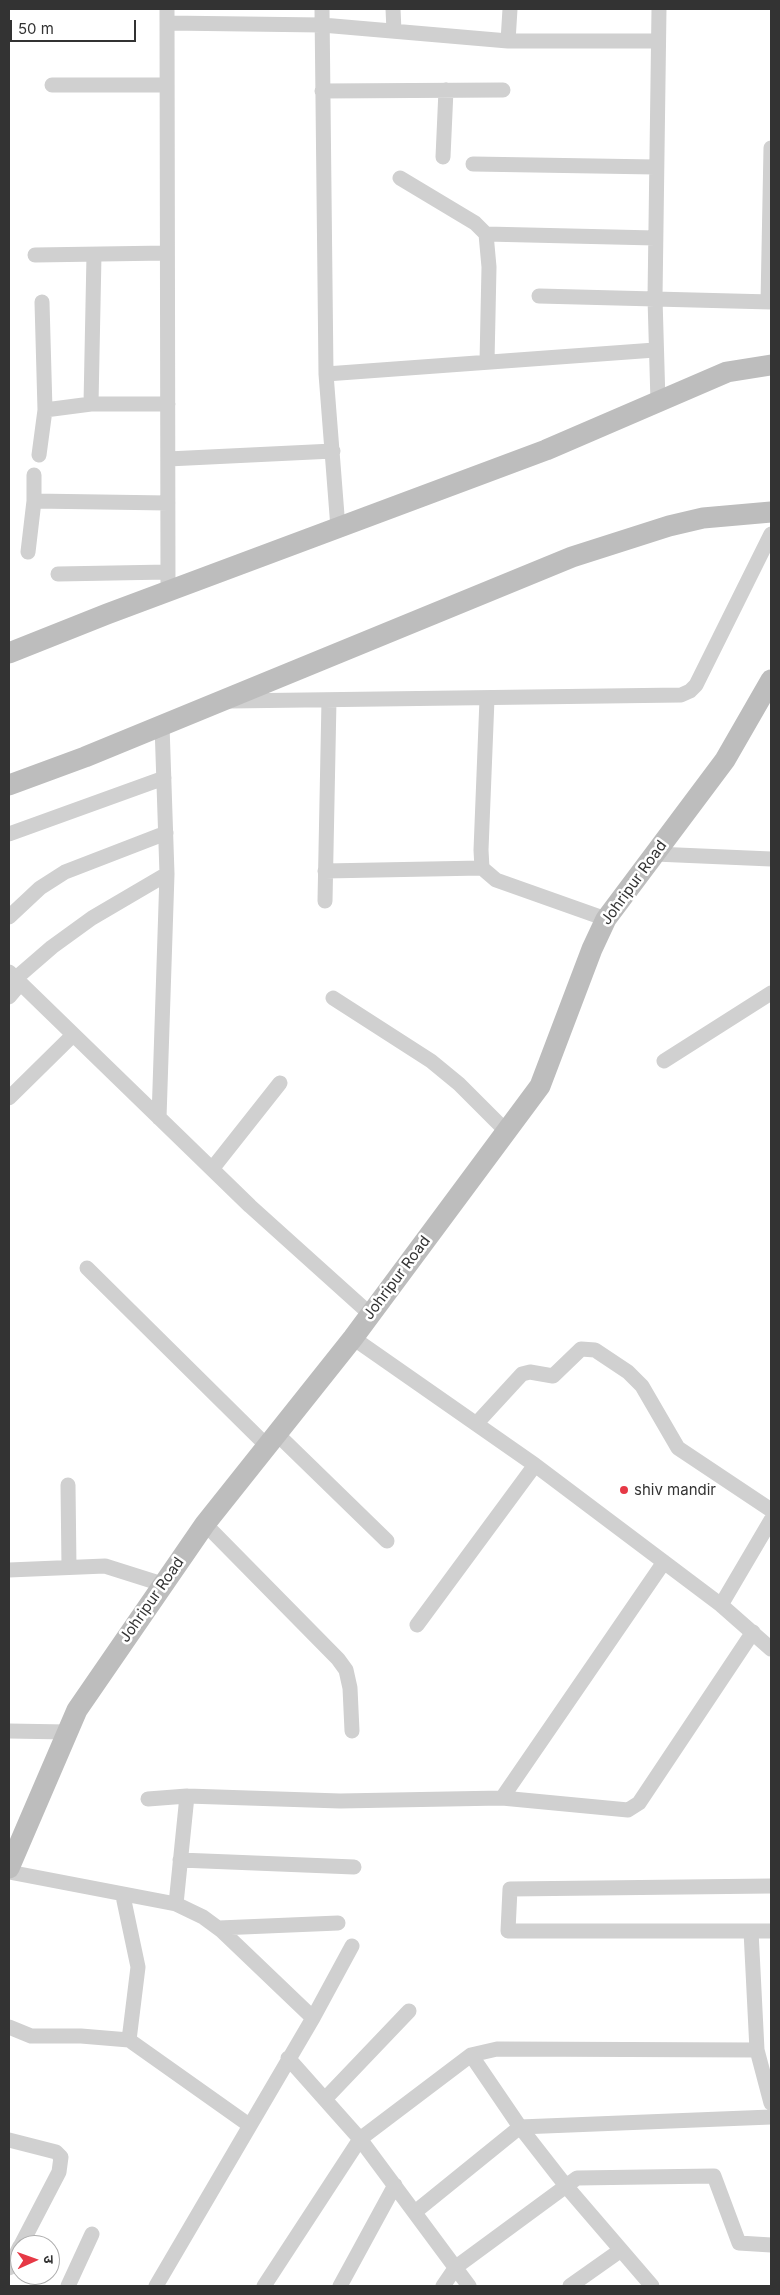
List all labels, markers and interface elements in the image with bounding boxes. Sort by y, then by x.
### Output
scale bar [12,10,139,42]
text: 50 m [18,19,54,38]
street label: Johripur Road [597,837,671,929]
street label: Johripur Road [360,1233,434,1323]
place label: shiv mandir [634,1481,716,1499]
marker: shiv mandir [618,1484,630,1496]
street label: Johripur Road [116,1554,188,1646]
north arrow [10,2235,60,2285]
text: उ [41,2255,58,2264]

